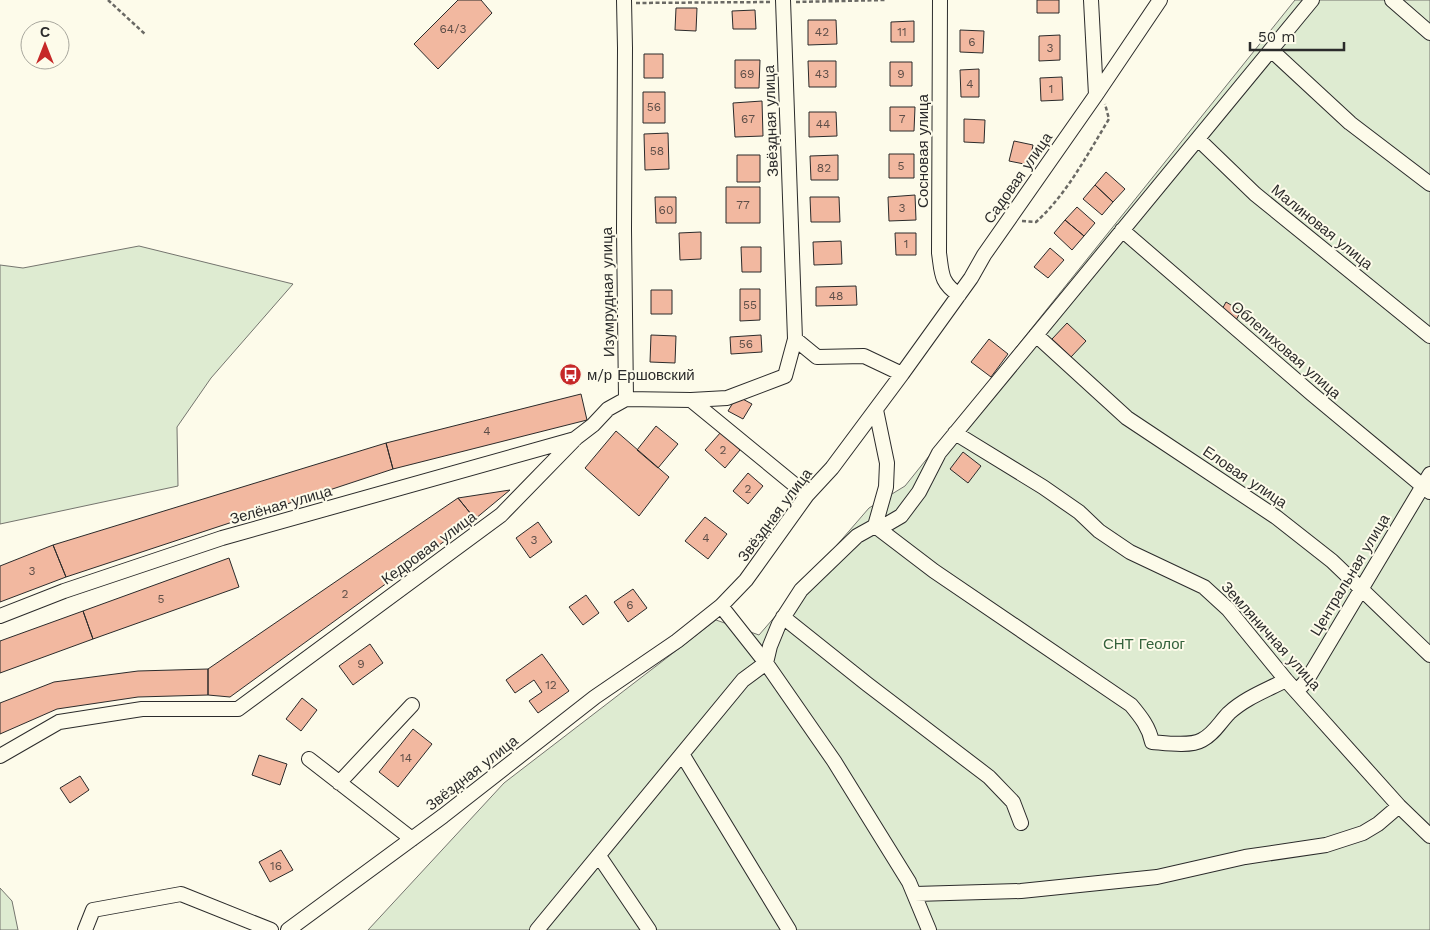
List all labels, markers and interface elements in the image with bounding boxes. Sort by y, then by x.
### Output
north arrow [20,20,70,70]
scale bar [1250,20,1344,52]
house number: 64/3 [440,22,466,36]
text: С [40,24,50,40]
house number: 42 [815,25,829,39]
house number: 11 [897,25,907,39]
text: 50 m [1258,28,1295,46]
house number: 6 [968,35,976,49]
house number: 3 [1047,41,1054,55]
street label: Звёздная улица [760,64,782,177]
house number: 69 [740,67,754,81]
house number: 43 [815,67,829,81]
house number: 9 [897,67,905,81]
house number: 4 [966,77,974,91]
house number: 1 [1049,82,1053,96]
street label: Сосновая улица [914,93,932,208]
house number: 56 [647,100,661,114]
house number: 67 [741,112,755,126]
house number: 7 [899,112,906,126]
house number: 44 [816,117,830,131]
street label: Садовая улица [980,128,1056,227]
house number: 58 [650,144,664,158]
house number: 5 [898,159,905,173]
house number: 82 [817,161,831,175]
street label: Малиновая улица [1268,181,1377,274]
house number: 77 [736,198,750,212]
house number: 3 [899,201,906,215]
house number: 60 [659,203,673,217]
street label: Изумрудная улица [598,226,618,357]
house number: 1 [904,237,908,251]
house number: 48 [829,289,843,303]
street label: Облепиховая улица [1227,297,1345,403]
house number: 55 [743,298,757,312]
house number: 56 [739,337,753,351]
bus stop icon: м/р Ершовский [559,363,583,387]
place label: м/р Ершовский [587,366,695,384]
house number: 4 [483,424,491,438]
street label: Еловая улица [1199,442,1291,512]
house number: 2 [720,443,727,457]
street label: Звёздная улица [734,464,816,565]
street label: Зелёная улица [228,482,335,528]
house number: 2 [745,482,752,496]
street label: Кедровая улица [378,507,480,588]
street label: Центральная улица [1307,510,1394,639]
house number: 4 [702,531,710,545]
house number: 3 [531,533,538,547]
house number: 3 [29,564,36,578]
street label: Земляничная улица [1217,578,1325,695]
house number: 2 [342,587,349,601]
house number: 5 [158,592,165,606]
house number: 6 [626,598,634,612]
park label: СНТ Геолог [1103,635,1186,653]
house number: 9 [357,657,365,671]
house number: 12 [545,678,557,692]
street label: Звёздная улица [422,731,522,815]
house number: 14 [400,751,412,765]
house number: 16 [270,859,282,873]

